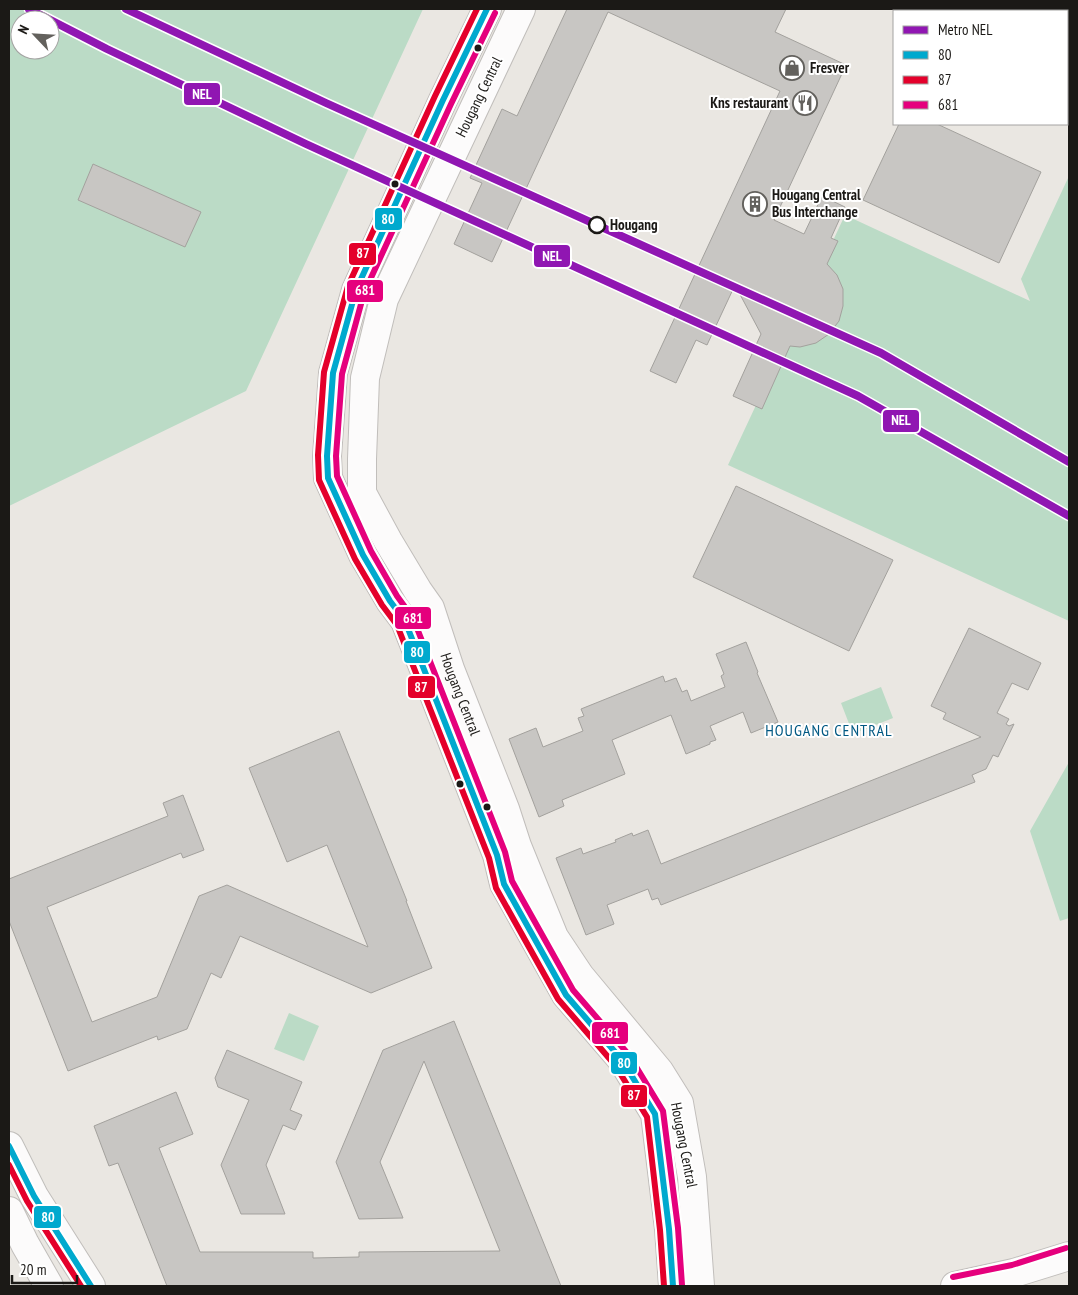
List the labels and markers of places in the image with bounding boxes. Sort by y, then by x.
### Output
unlabelled marker [473,43,483,53]
shop icon: Fresver [779,55,805,81]
place label: Fresver [810,58,850,77]
restaurant icon: Kns restaurant [792,90,818,116]
place label: Kns restaurant [710,93,789,112]
unlabelled marker [390,179,400,189]
place label: Hougang Central Bus Interchange [772,185,861,221]
building icon: Hougang Central Bus Interchange [742,191,768,217]
place label: Hougang [610,215,658,234]
marker: Hougang [588,216,606,234]
unlabelled marker [455,779,465,789]
unlabelled marker [482,802,492,812]

